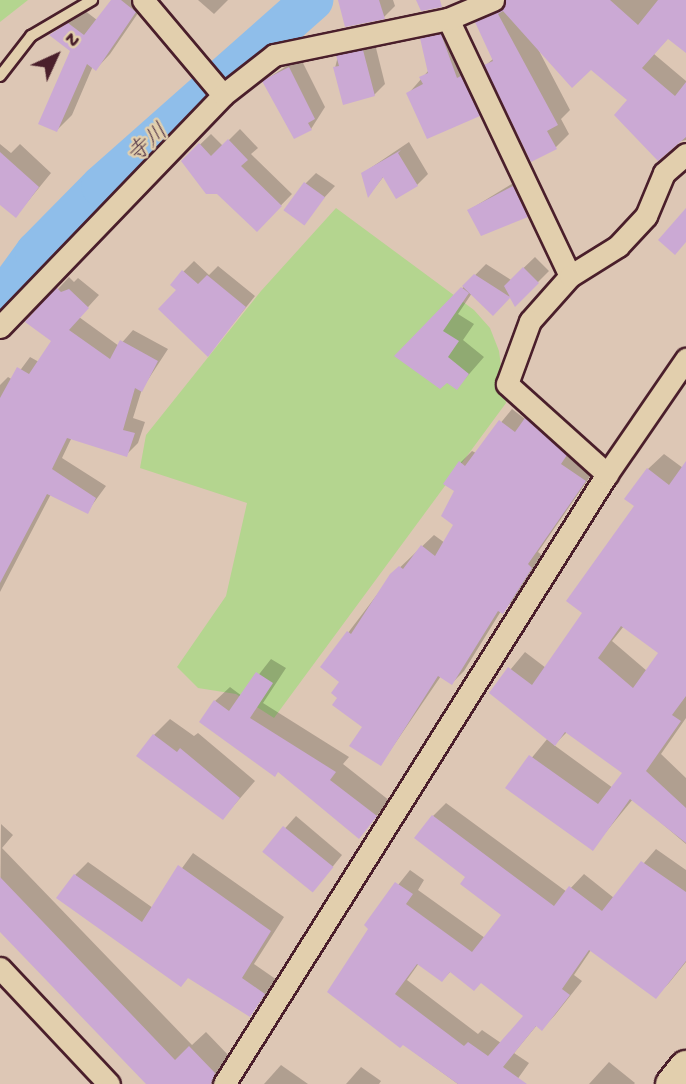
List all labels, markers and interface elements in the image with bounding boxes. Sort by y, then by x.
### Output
north arrow [21,21,91,91]
text: N [59,28,84,53]
water label: 寺川 [123,119,175,171]

